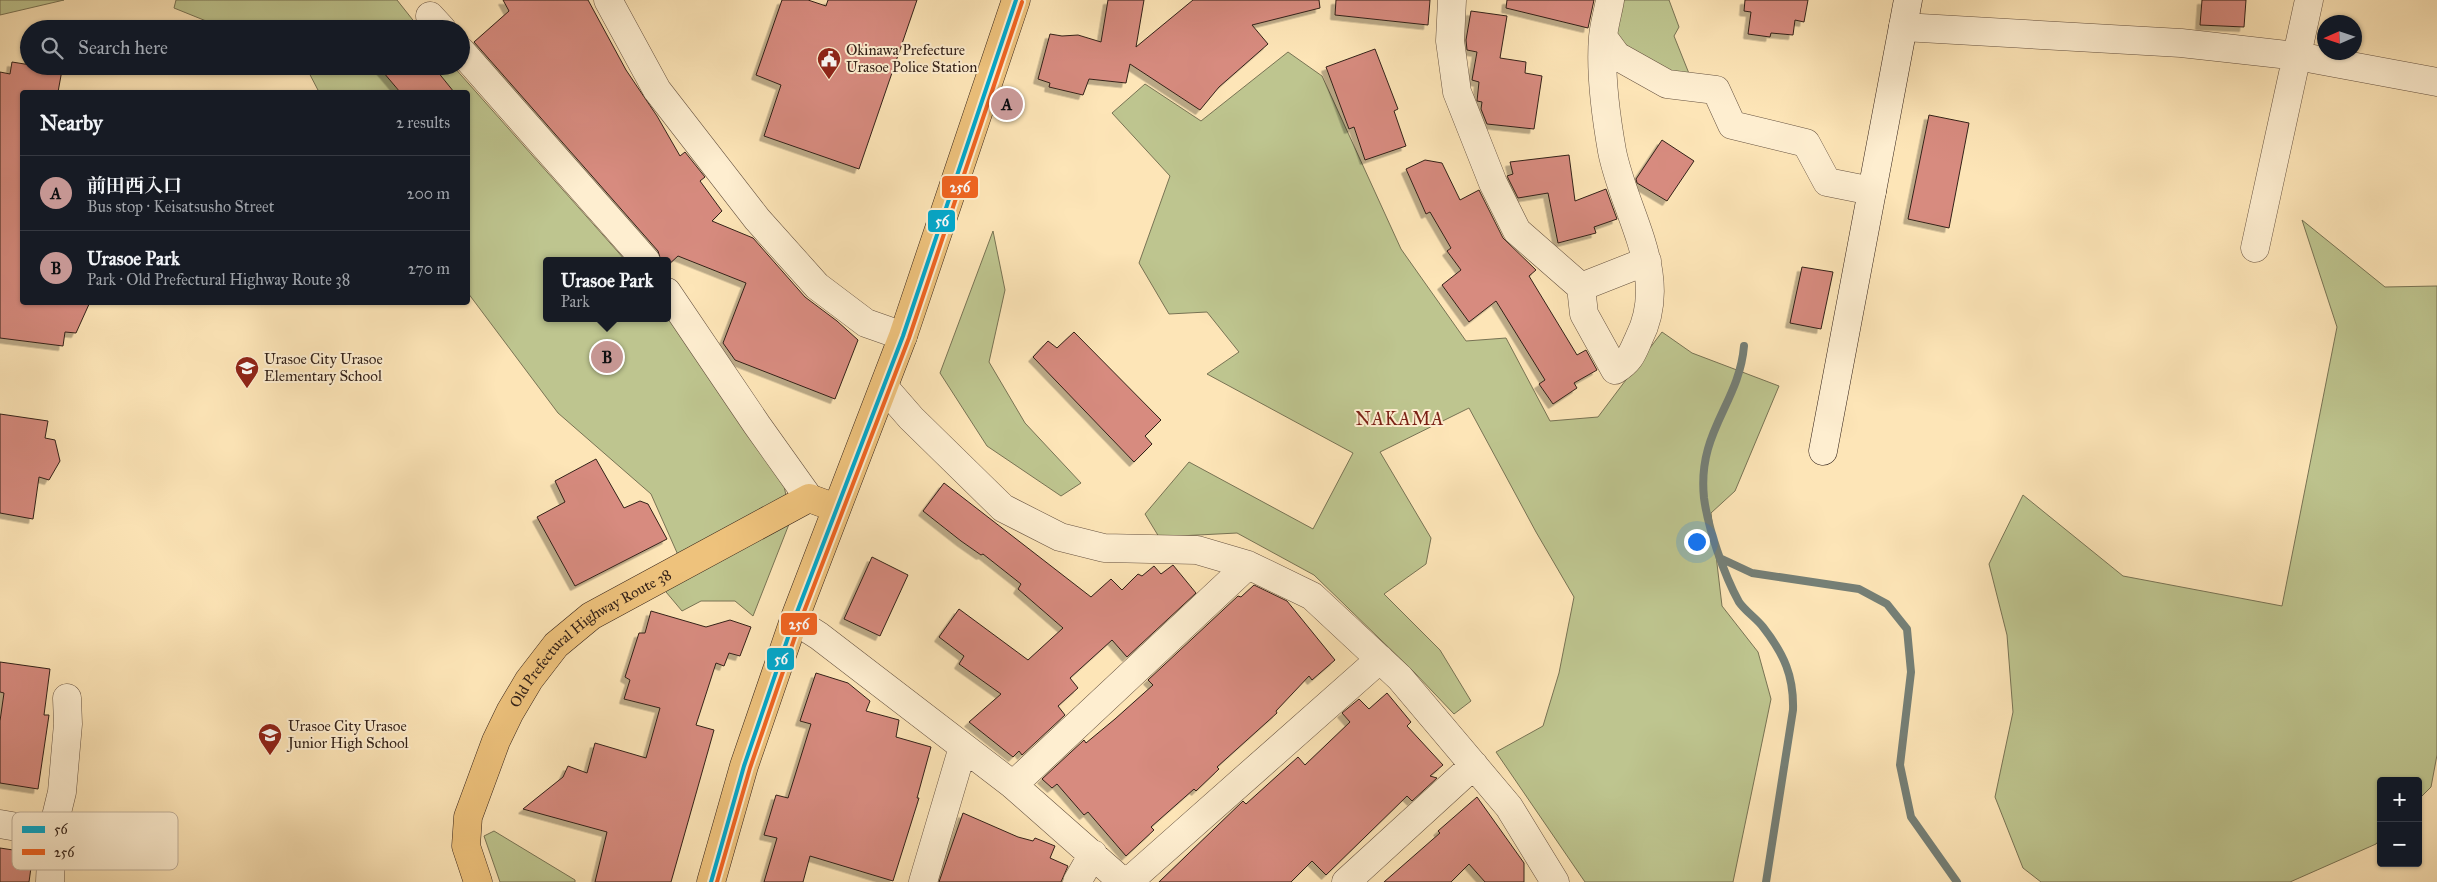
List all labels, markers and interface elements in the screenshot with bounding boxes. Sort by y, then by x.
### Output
north arrow [2317,15,2362,60]
search box [20,20,470,75]
icon: search [38,34,66,62]
text: Search here [78,36,168,59]
place label: Okinawa Prefecture Urasoe Police Station [846,41,977,76]
public building icon: Okinawa Prefecture Urasoe Police Station [816,46,842,80]
pin: A [991,85,1023,123]
text: Nearby [40,110,103,136]
text: 2 results [396,113,450,132]
text: 前田西入口 [87,174,182,197]
line badge: 256 [941,175,979,199]
text: 256 [950,179,971,196]
text: A [51,184,61,203]
text: 200 m [407,184,450,203]
text: Bus stop · Keisatsusho Street [87,197,274,216]
line badge: 56 [927,209,956,233]
text: 56 [935,213,950,230]
text: Urasoe Park [87,247,180,270]
popup [543,257,671,322]
text: B [51,259,61,278]
text: 270 m [408,259,450,278]
text: Urasoe Park [561,269,653,292]
text: Park · Old Prefectural Highway Route 38 [87,270,350,289]
text: Park [561,292,590,311]
pin: B [591,338,623,376]
place label: Urasoe City Urasoe Elementary School [264,350,383,385]
school or university icon: Urasoe City Urasoe Elementary School [234,355,260,389]
district label: NAKAMA [1356,408,1444,430]
your location [1684,529,1710,555]
street label: Old Prefectural Highway Route 38 [506,565,674,711]
line badge: 256 [780,612,818,636]
text: 256 [789,616,810,633]
line badge: 56 [766,647,795,671]
text: 56 [774,651,789,668]
place label: Urasoe City Urasoe Junior High School [286,717,410,753]
school or university icon: Urasoe City Urasoe Junior High School [257,722,283,756]
map controls [2377,777,2422,867]
button: + [2377,777,2422,822]
legend [12,812,178,870]
text: 56 [54,821,69,838]
button: − [2377,822,2422,867]
text: 256 [54,844,75,861]

